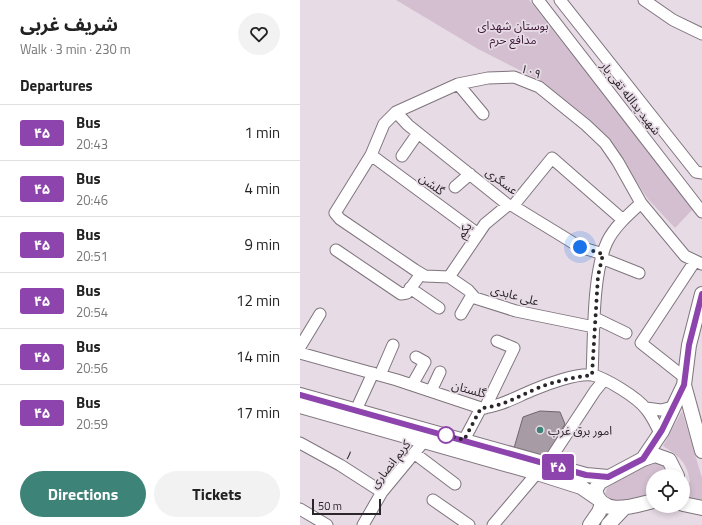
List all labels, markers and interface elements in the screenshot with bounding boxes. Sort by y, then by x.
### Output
text: شریف غربی [20,9,118,38]
button: heart [238,13,280,55]
park label: بوستان شهدای مدافع حرم [478,16,548,49]
text: Walk · 3 min · 230 m [20,39,131,59]
street label: شهید یدالله تقی یار [595,56,666,139]
street label: ۱۰۹ [518,59,544,83]
text: Departures [20,74,93,97]
text: Bus [76,111,101,134]
text: 1 min [244,121,280,144]
text: ۴۵ [34,122,50,143]
text: 20:43 [76,134,108,154]
street label: عسگری [482,163,522,199]
text: Bus [76,167,101,190]
street label: گلشن [415,168,450,200]
text: 4 min [244,177,280,200]
text: ۴۵ [34,178,50,199]
text: 20:46 [76,190,108,210]
street label: یکم [452,218,477,242]
text: Bus [76,223,101,246]
text: 9 min [244,233,280,256]
text: ۴۵ [34,234,50,255]
your location [570,237,590,257]
text: 20:51 [76,246,108,266]
text: Bus [76,279,101,302]
street label: علی عابدی [489,279,541,311]
text: 12 min [236,289,280,312]
text: ۴۵ [34,290,50,311]
text: 20:54 [76,302,108,322]
text: Bus [76,335,101,358]
text: 14 min [236,345,280,368]
text: ۴۵ [34,346,50,367]
text: 20:56 [76,358,108,378]
street label: گلستان [450,375,489,403]
text: Bus [76,391,101,414]
text: 17 min [236,401,280,424]
text: ۴۵ [34,402,50,423]
text: 20:59 [76,414,108,434]
place label: امور برق غرب [548,421,612,440]
marker: امور برق غرب [535,425,545,435]
unlabelled marker [437,426,455,444]
street label: کریم انصاری [365,435,416,492]
street label: ۱ [341,445,357,465]
line badge: ۴۵ [540,454,576,480]
text: ۴۵ [550,456,566,477]
map controls [646,469,690,513]
button: locate [646,469,690,513]
button: Directions [20,471,146,517]
button: Tickets [154,471,280,517]
scale bar [312,497,381,516]
text: 50 m [318,498,342,514]

